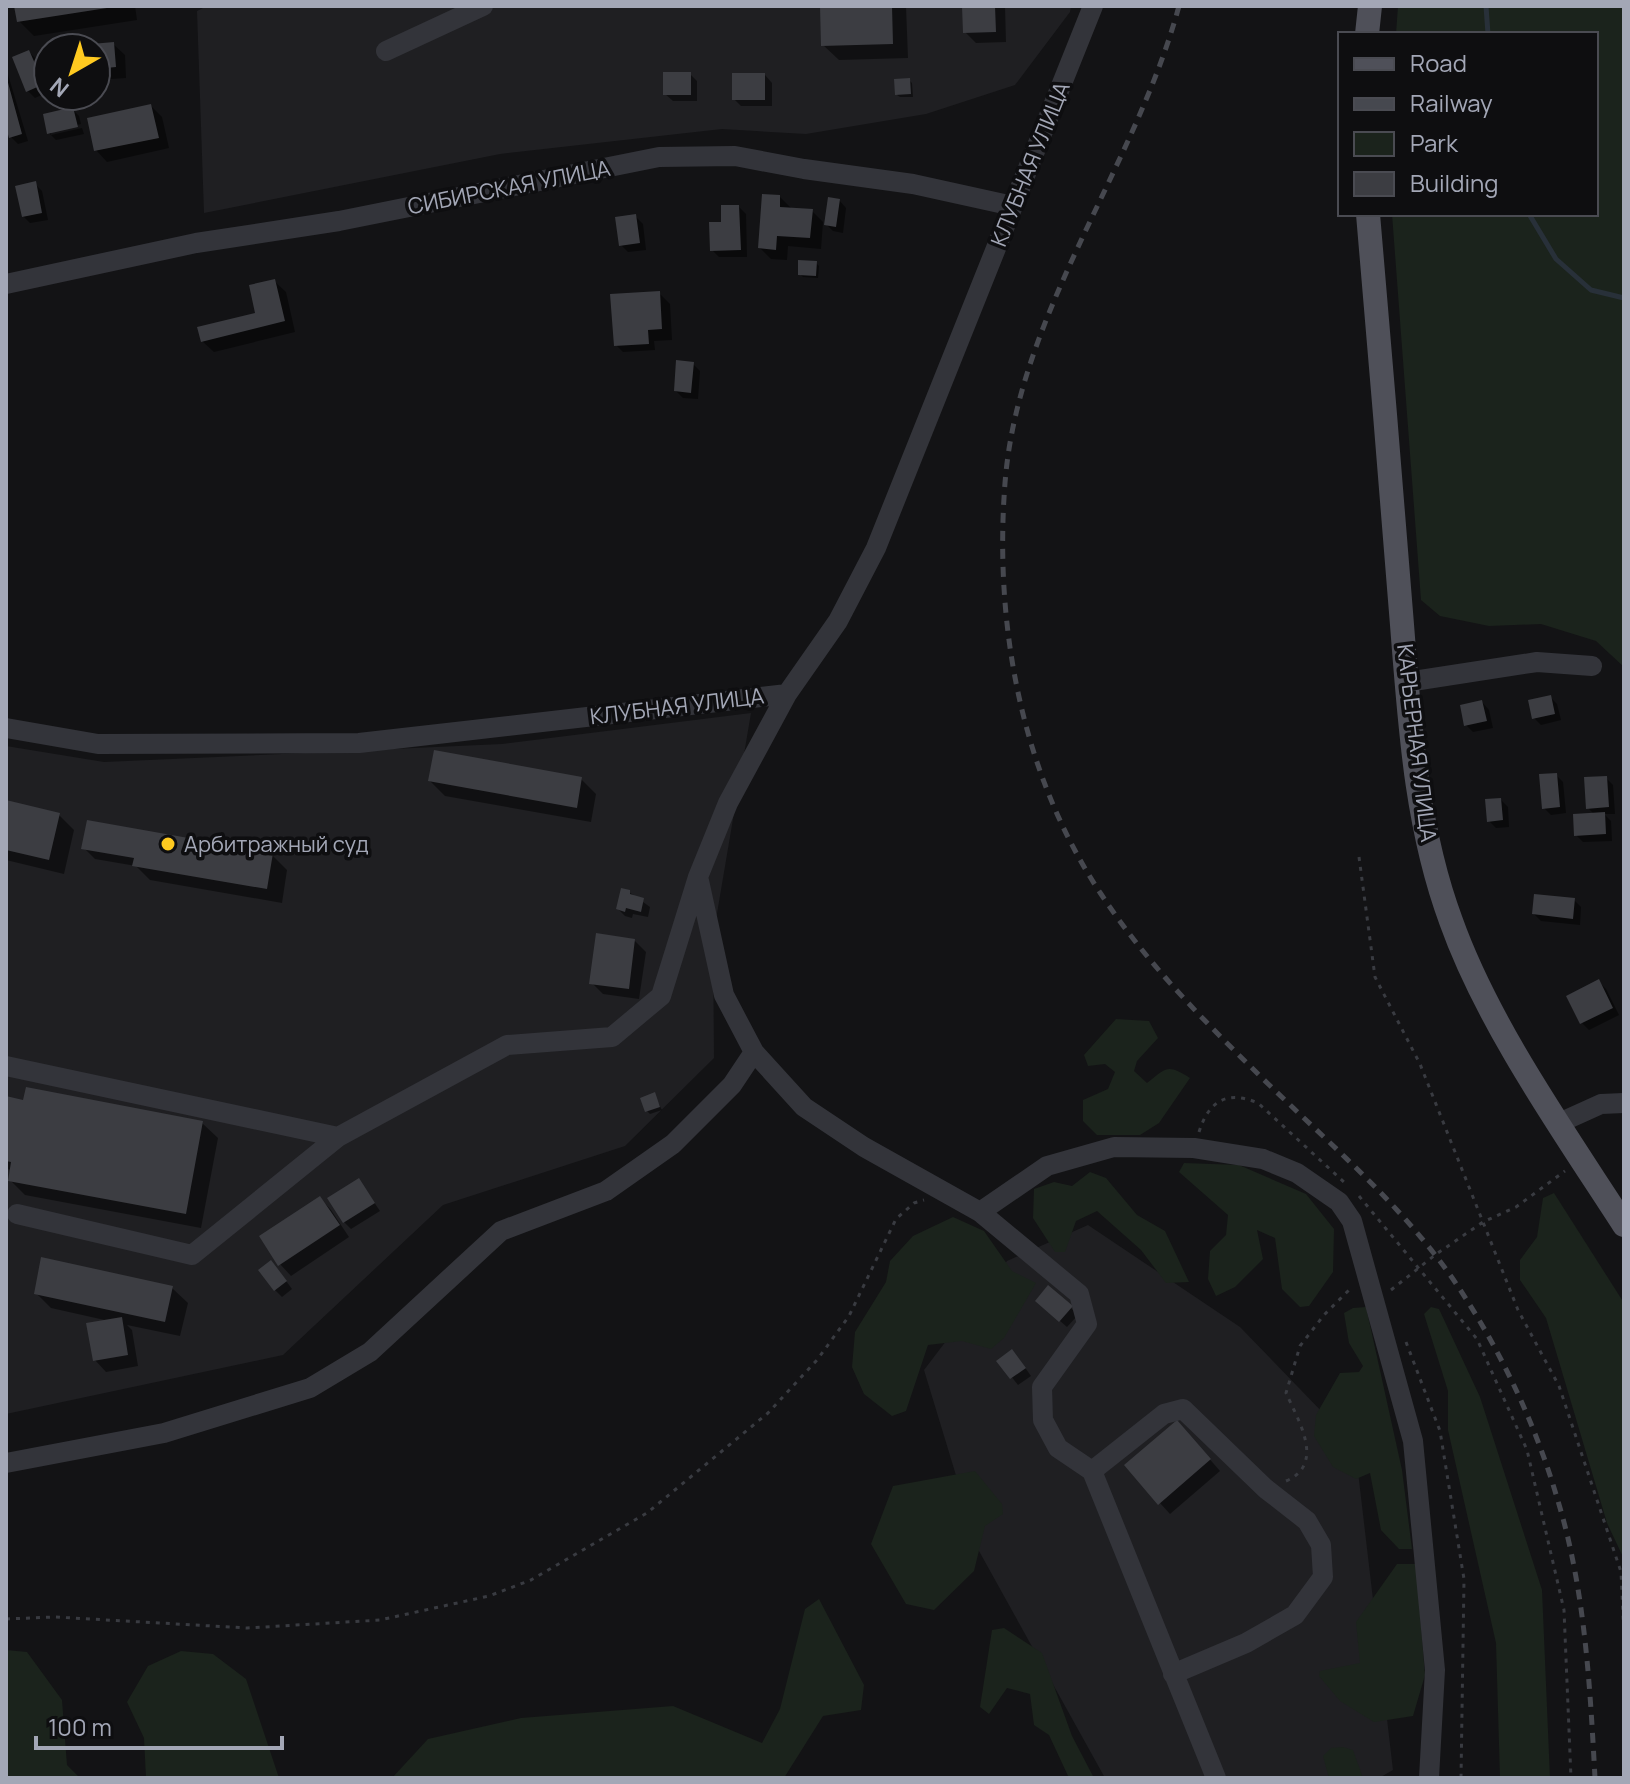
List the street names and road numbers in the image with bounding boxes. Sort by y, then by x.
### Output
street label: КЛУБНАЯ УЛИЦА [983,77,1077,251]
street label: СИБИРСКАЯ УЛИЦА [405,153,613,221]
street label: КАРЬЕРНАЯ УЛИЦА [1390,642,1444,844]
street label: КЛУБНАЯ УЛИЦА [588,680,766,732]

